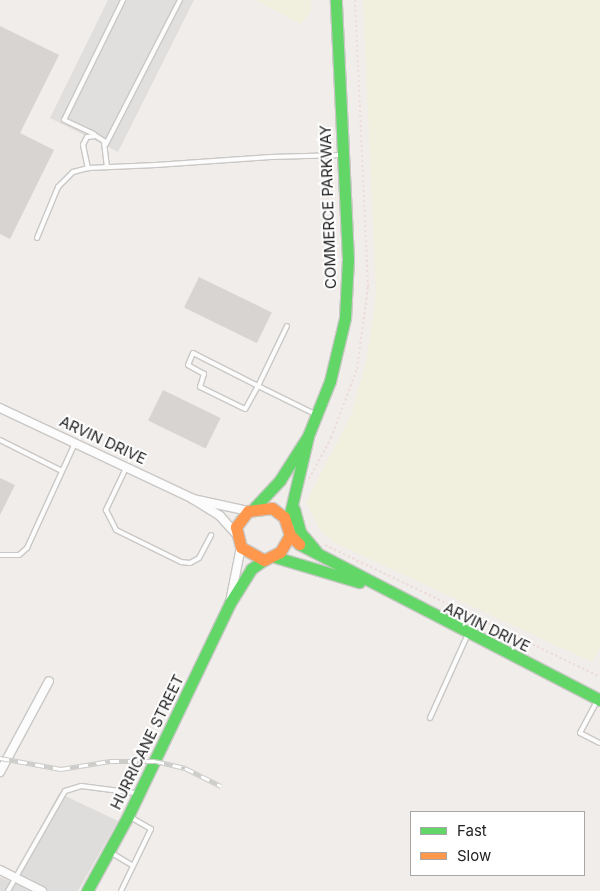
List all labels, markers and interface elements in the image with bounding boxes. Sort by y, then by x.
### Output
street label: COMMERCE PARKWAY [316,125,340,289]
street label: ARVIN DRIVE [57,412,149,468]
street label: ARVIN DRIVE [441,598,533,656]
street label: HURRICANE STREET [107,672,187,812]
legend [410,811,585,876]
text: Fast [457,821,487,840]
text: Slow [457,846,491,865]

